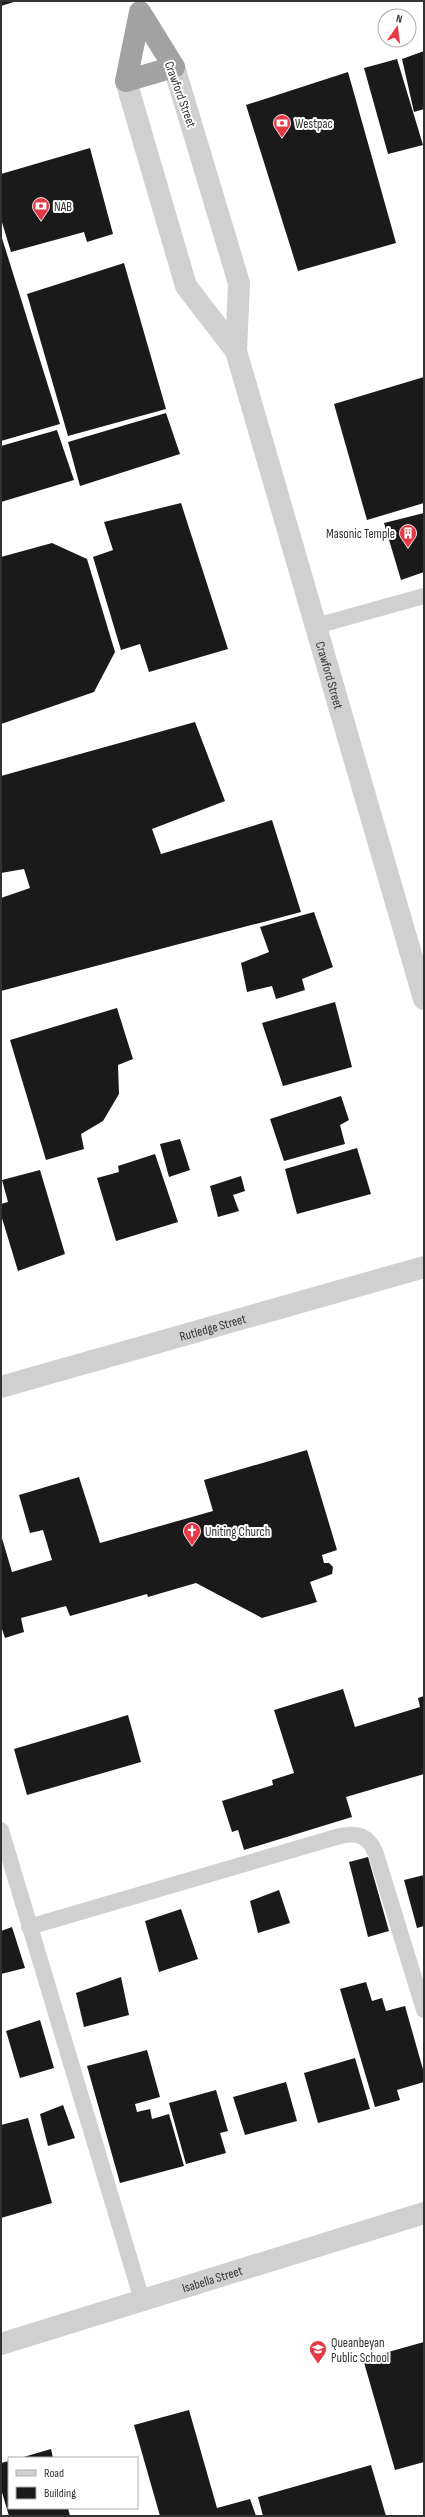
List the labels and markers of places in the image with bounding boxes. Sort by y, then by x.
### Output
bank icon: Westpac [272,113,292,138]
place label: Westpac [295,116,333,132]
bank icon: NAB [31,196,51,221]
place label: NAB [54,199,72,215]
building icon: Masonic Temple [398,523,418,548]
place label: Masonic Temple [326,526,395,542]
church icon: Uniting Church [182,1521,202,1546]
place label: Uniting Church [205,1524,270,1540]
place label: Queanbeyan Public School [331,2335,389,2366]
school or university icon: Queanbeyan Public School [308,2339,328,2364]

